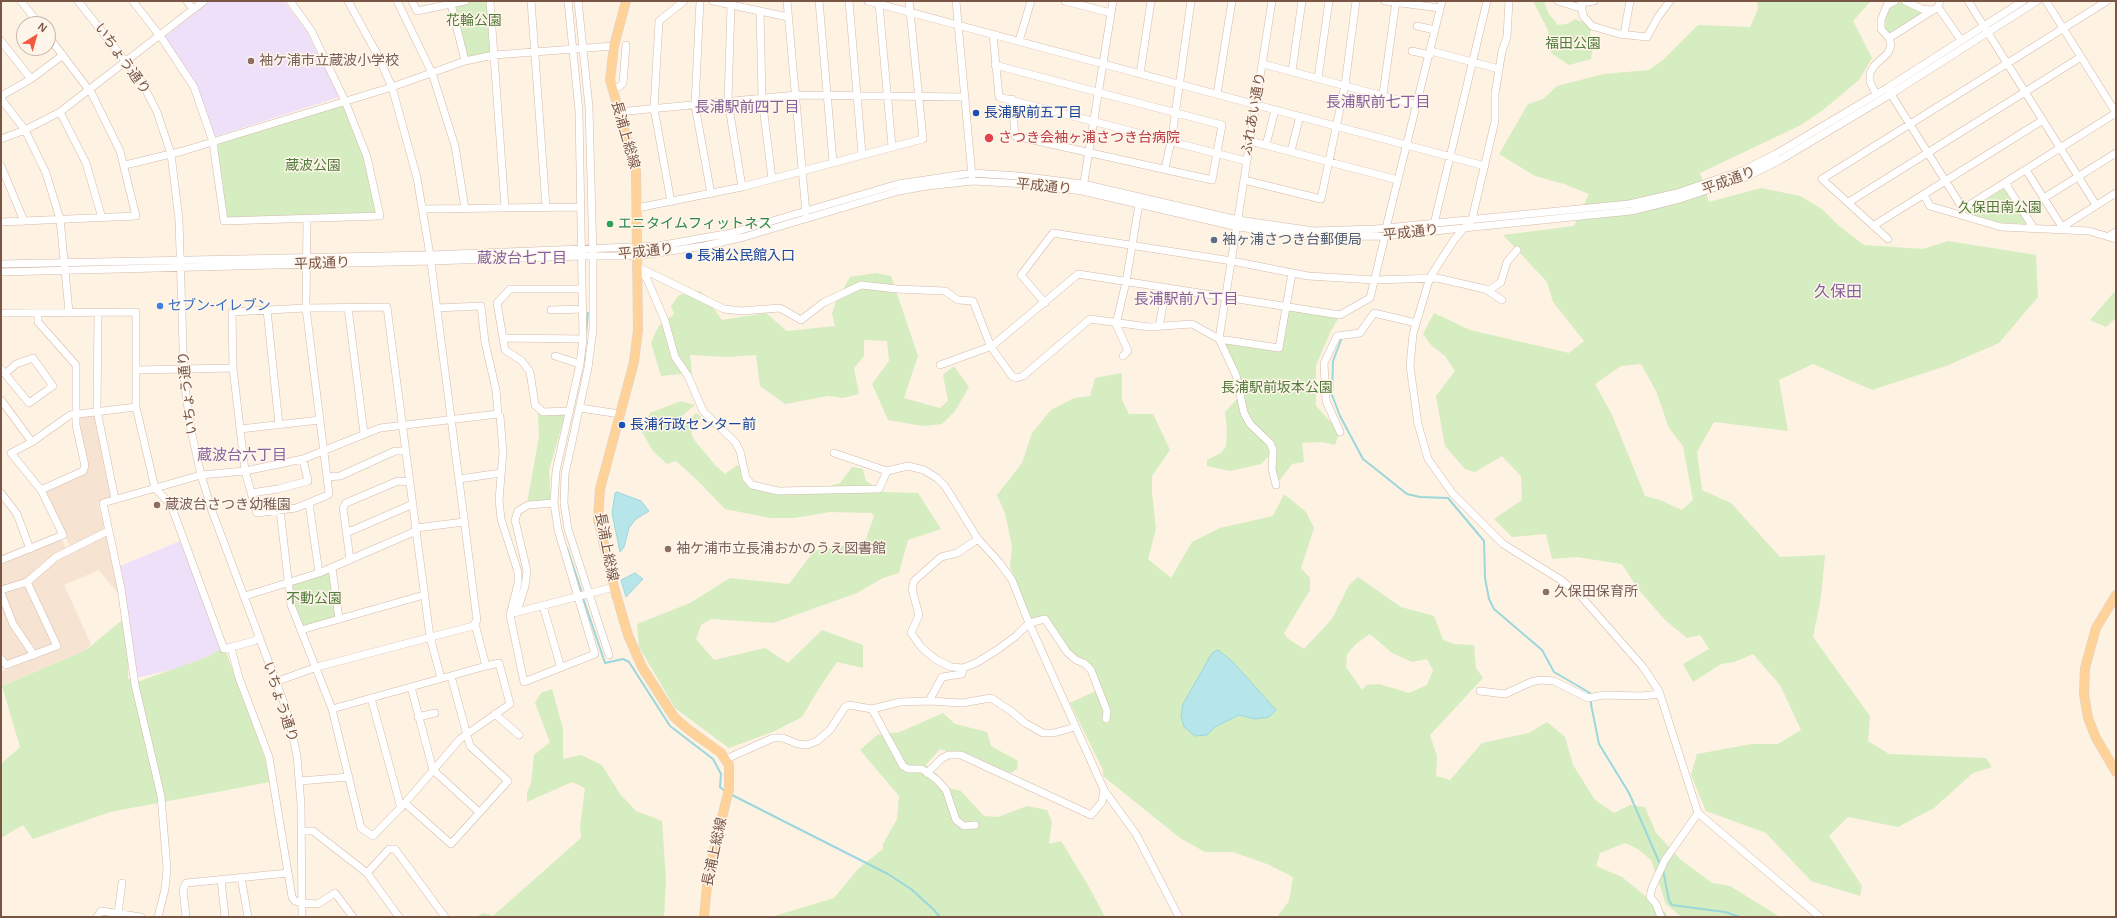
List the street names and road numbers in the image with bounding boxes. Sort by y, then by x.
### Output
street label: いちょう通り [91,20,153,98]
street label: ふれあい通り [1238,71,1270,157]
street label: 長浦上総線 [607,99,643,171]
street label: 平成通り [1700,164,1758,198]
street label: 平成通り [1015,176,1073,198]
street label: 平成通り [1382,222,1440,244]
street label: 平成通り [617,241,675,263]
street label: 平成通り [294,255,350,273]
street label: いちょう通り [175,350,201,436]
street label: 長浦上総線 [591,511,621,583]
street label: いちょう通り [259,659,301,745]
street label: 長浦上総線 [700,816,730,888]

